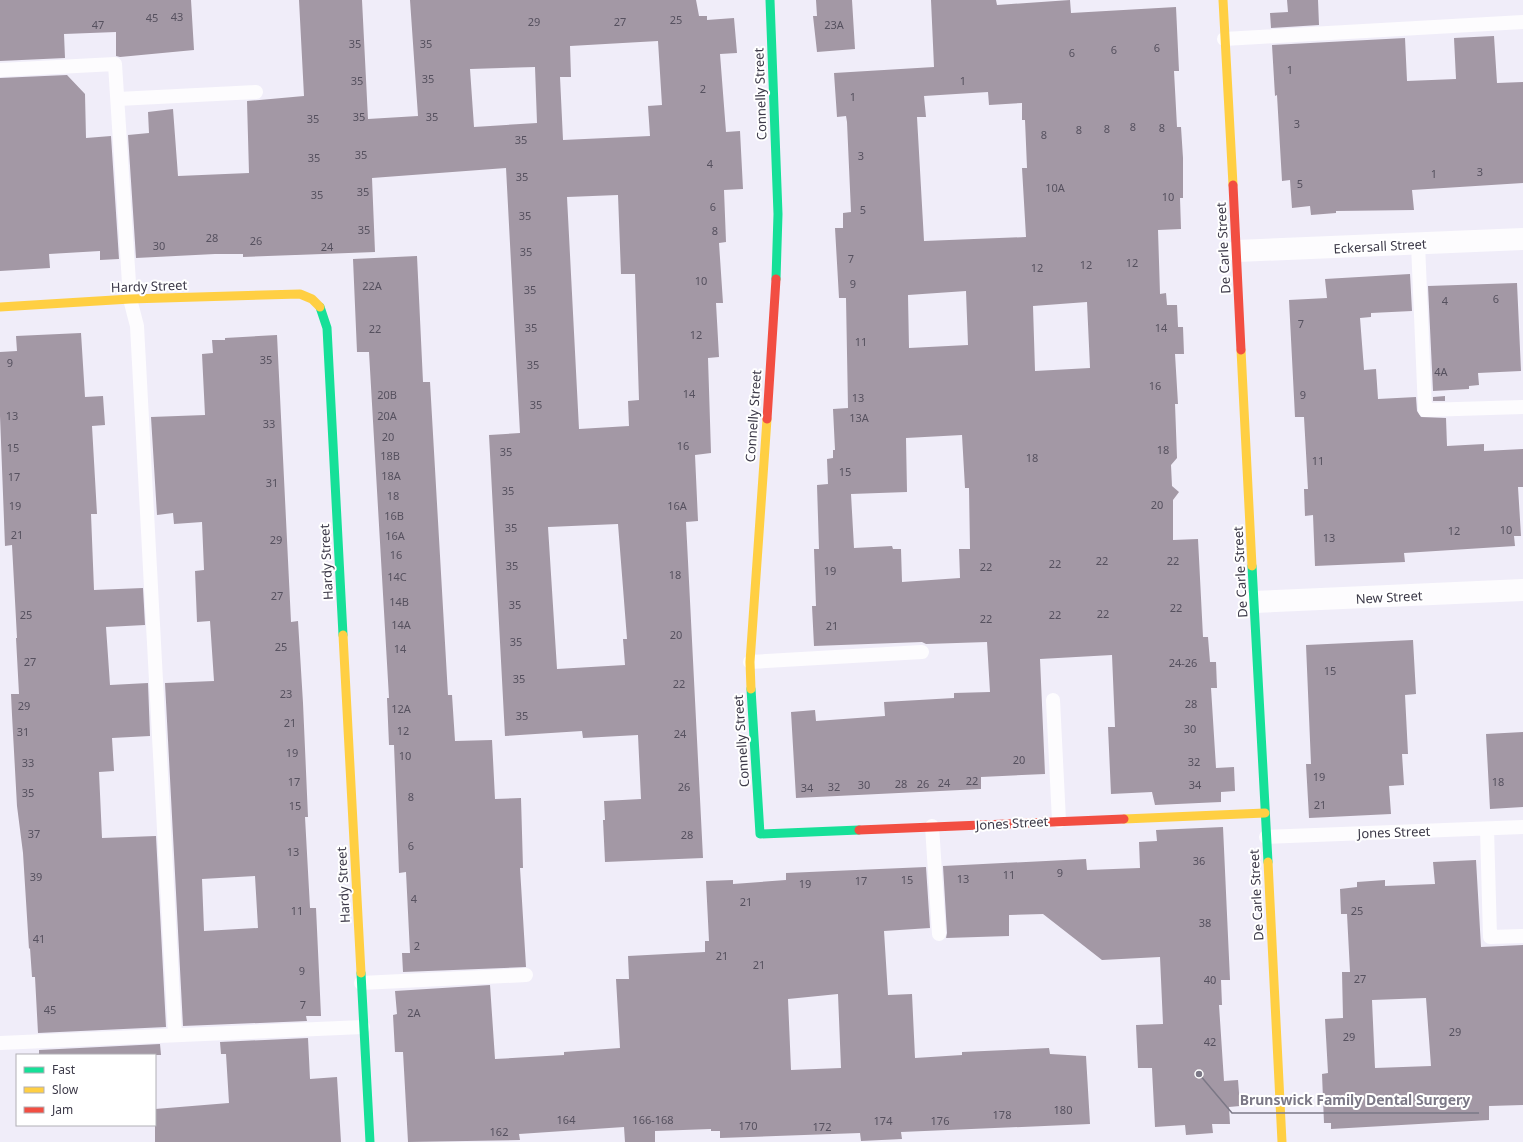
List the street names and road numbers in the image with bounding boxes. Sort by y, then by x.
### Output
street label: Connelly Street [749,47,771,141]
street label: De Carle Street [1212,202,1234,294]
street label: Eckersall Street [1333,235,1427,257]
street label: Hardy Street [111,276,188,296]
street label: Connelly Street [741,369,765,463]
street label: Hardy Street [315,523,337,601]
street label: De Carle Street [1229,526,1251,618]
street label: New Street [1355,586,1423,608]
street label: Connelly Street [729,694,753,788]
street label: Jones Street [973,812,1049,834]
street label: Jones Street [1355,822,1431,842]
street label: Hardy Street [332,846,354,924]
street label: De Carle Street [1245,849,1267,941]

